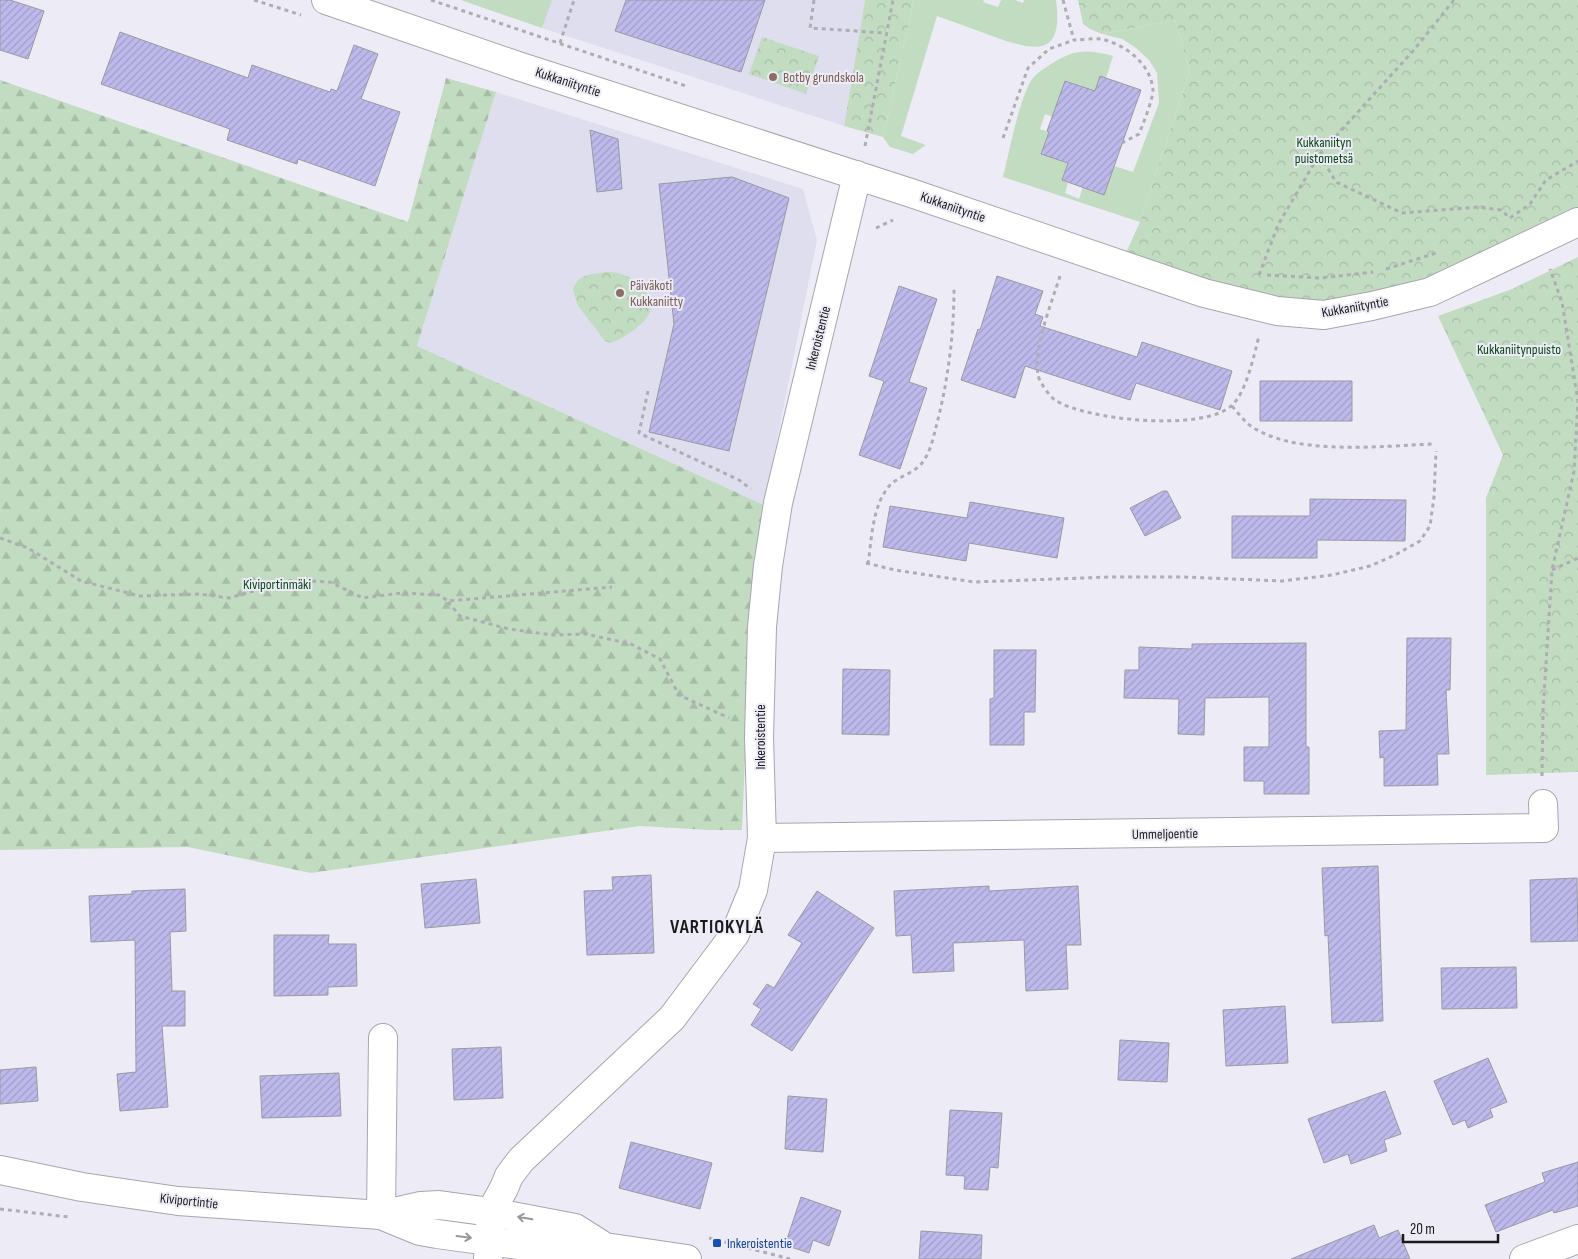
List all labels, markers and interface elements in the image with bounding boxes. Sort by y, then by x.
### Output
street label: Kukkaniityntie [533,63,603,101]
place label: Botby grundskola [783,69,864,86]
marker: Botby grundskola [767,71,779,83]
park label: Kukkaniityn puistometsä [1295,134,1353,167]
street label: Kukkaniityntie [918,188,988,226]
place label: Päiväkoti Kukkaniitty [630,277,684,310]
marker: Päiväkoti Kukkaniitty [614,287,626,299]
street label: Kukkaniityntie [1320,293,1390,321]
street label: Inkeroistentie [802,304,834,372]
park label: Kukkaniitynpuisto [1477,341,1561,358]
park label: Kiviportinmäki [243,576,311,593]
street label: Inkeroistentie [752,704,769,770]
street label: Ummeljoentie [1132,825,1198,843]
district label: VARTIOKYLÄ [670,916,764,939]
street label: Kiviportintie [159,1190,219,1212]
one-way arrow [518,1212,534,1222]
scale bar [1403,1212,1498,1244]
text: 20 m [1410,1220,1435,1239]
one-way arrow [455,1232,471,1242]
place label: Inkeroistentie [727,1235,792,1252]
marker: Inkeroistentie [711,1237,723,1249]

